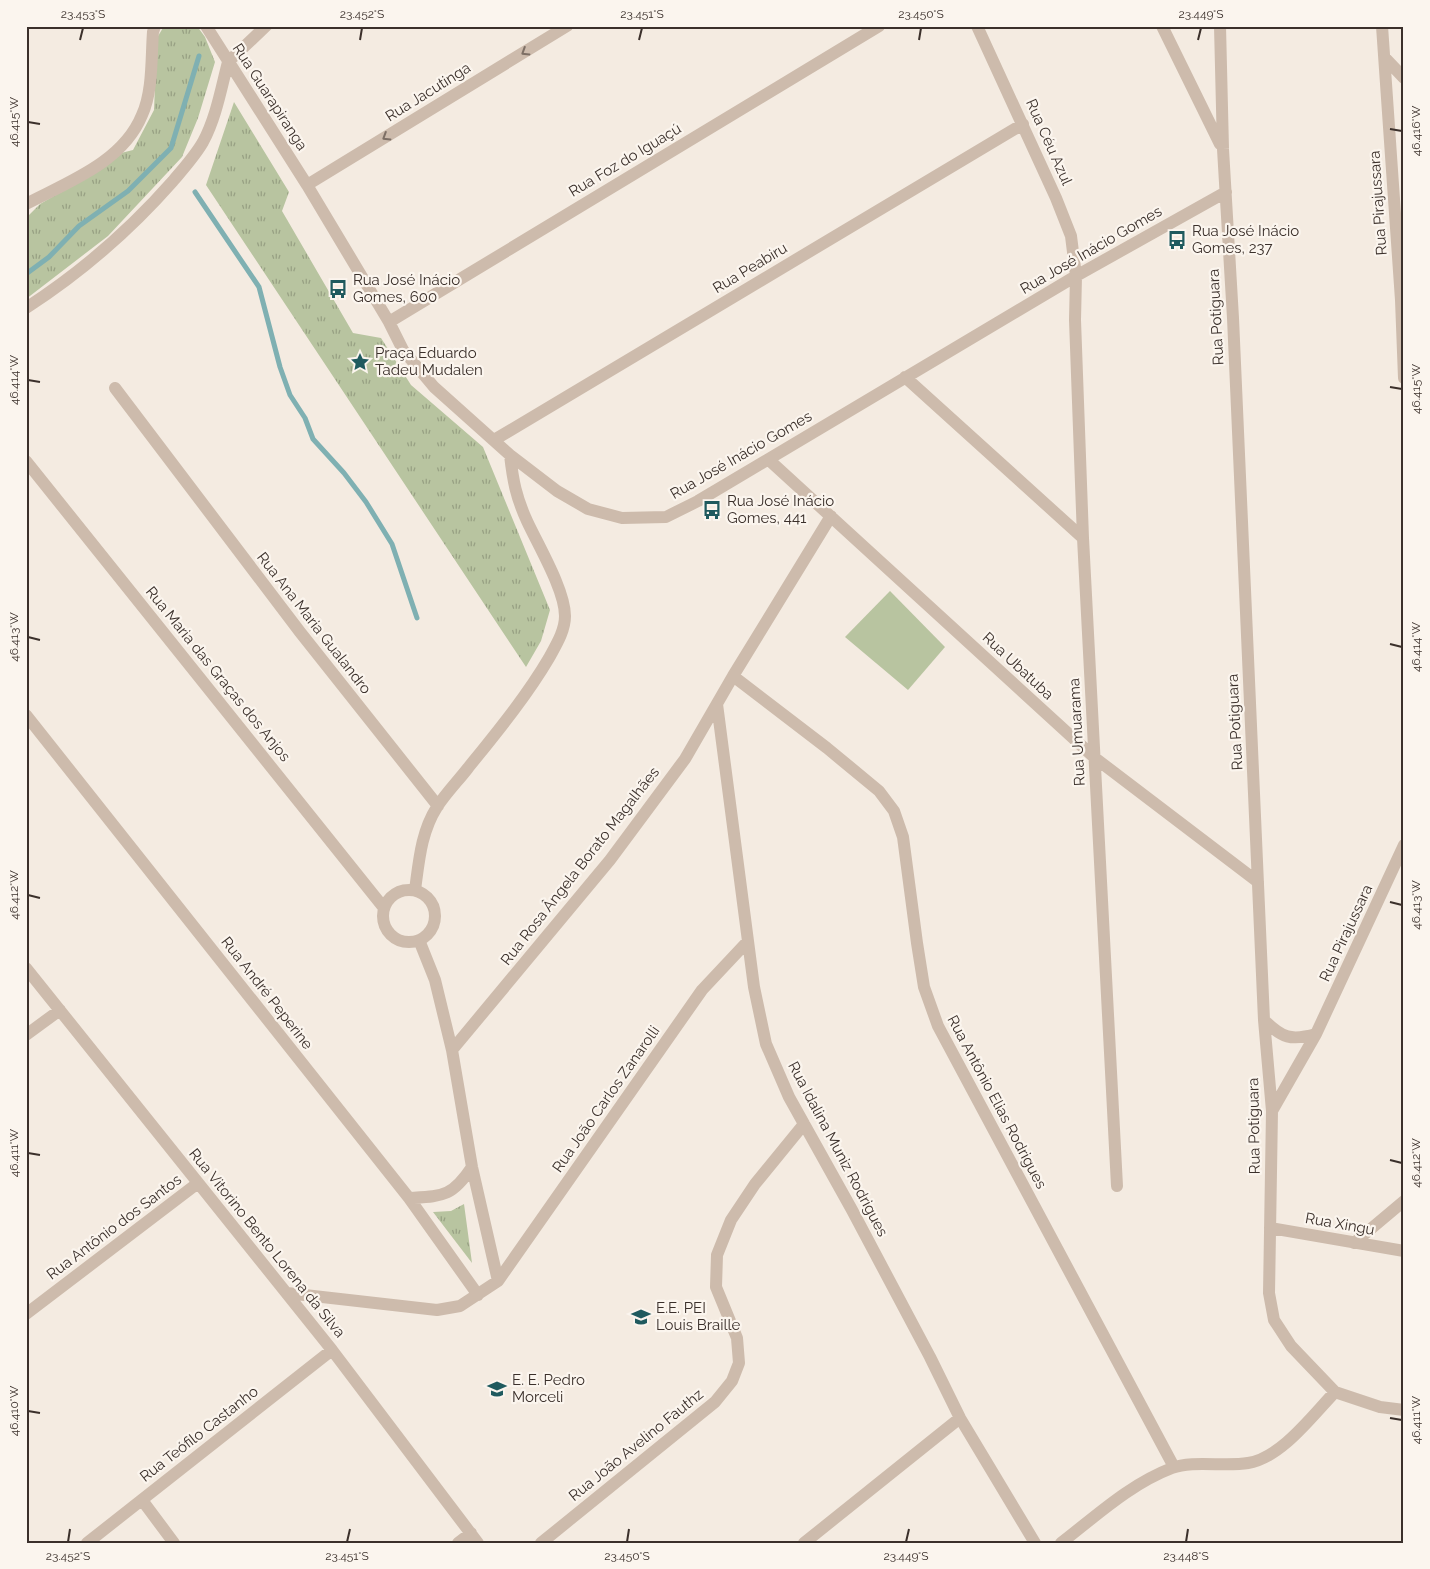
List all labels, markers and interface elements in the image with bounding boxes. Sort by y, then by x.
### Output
text: 23.453°S [61,7,105,21]
text: 23.452°S [340,7,384,21]
text: 23.451°S [620,7,664,21]
text: 23.450°S [898,7,944,21]
text: 23.449°S [1178,7,1224,21]
street label: Rua Guarapiranga [229,40,311,154]
one-way arrow [521,45,530,55]
street label: Rua Jacutinga [382,59,474,125]
street label: Rua Céu Azul [1022,96,1076,189]
text: 46.415°W [7,97,21,147]
text: 46.416°W [1409,105,1423,156]
street label: Rua Foz do Iguaçú [565,119,685,201]
one-way arrow [383,130,392,140]
street label: Rua Pirajussara [1365,150,1391,256]
street label: Rua José Inácio Gomes [1017,202,1165,298]
place label: Rua José Inácio Gomes, 237 [1192,222,1299,257]
bus stop icon: Rua José Inácio Gomes, 237 [1166,229,1188,251]
street label: Rua Peabiru [710,239,790,297]
street label: Rua Potiguara [1204,268,1228,366]
place label: Rua José Inácio Gomes, 600 [353,271,460,306]
bus stop icon: Rua José Inácio Gomes, 600 [327,278,349,300]
place label: Praça Eduardo Tadeu Mudalen [375,344,483,379]
place icon: Praça Eduardo Tadeu Mudalen [349,351,371,373]
text: 46.414°W [7,355,21,405]
text: 46.415°W [1409,364,1423,414]
street label: Rua José Inácio Gomes [667,407,815,503]
place label: Rua José Inácio Gomes, 441 [727,492,834,527]
bus stop icon: Rua José Inácio Gomes, 441 [701,499,723,521]
street label: Rua Ana Maria Gualandro [253,549,375,698]
street label: Rua Maria das Graças dos Anjos [142,583,294,765]
text: 46.413°W [7,612,21,662]
text: 46.414°W [1409,622,1423,672]
street label: Rua Ubatuba [979,629,1057,703]
street label: Rua Potiguara [1223,673,1247,771]
street label: Rua Umuarama [1065,678,1089,786]
street label: Rua Rosa Ângela Borato Magalhães [497,763,663,969]
text: 46.412°W [7,870,21,920]
text: 46.413°W [1409,880,1423,930]
street label: Rua Pirajussara [1316,882,1376,984]
street label: Rua André Peperine [217,933,317,1053]
street label: Rua Antônio Elias Rodrigues [944,1012,1050,1192]
street label: Rua João Carlos Zanarolli [548,1022,664,1176]
street label: Rua Idalina Muniz Rodrigues [784,1058,892,1240]
street label: Rua Potiguara [1244,1078,1264,1174]
text: 46.411°W [7,1128,21,1177]
text: 46.412°W [1409,1138,1423,1188]
street label: Rua Vitorino Bento Lorena da Silva [185,1145,349,1341]
street label: Rua Antônio dos Santos [43,1171,185,1283]
street label: Rua Xingu [1304,1209,1376,1239]
place label: E.E. PEI Louis Braille [656,1299,741,1334]
school or university icon: E.E. PEI Louis Braille [630,1306,652,1328]
place label: E. E. Pedro Morceli [512,1371,585,1406]
school or university icon: E. E. Pedro Morceli [486,1378,508,1400]
street label: Rua Teófilo Castanho [136,1382,262,1486]
text: 46.410°W [7,1385,21,1436]
street label: Rua João Avelino Fauthz [565,1385,707,1505]
text: 46.411°W [1409,1395,1423,1444]
text: 23.452°S [46,1549,90,1563]
text: 23.451°S [325,1549,369,1563]
text: 23.450°S [604,1549,650,1563]
text: 23.449°S [883,1549,929,1563]
text: 23.448°S [1163,1549,1209,1563]

